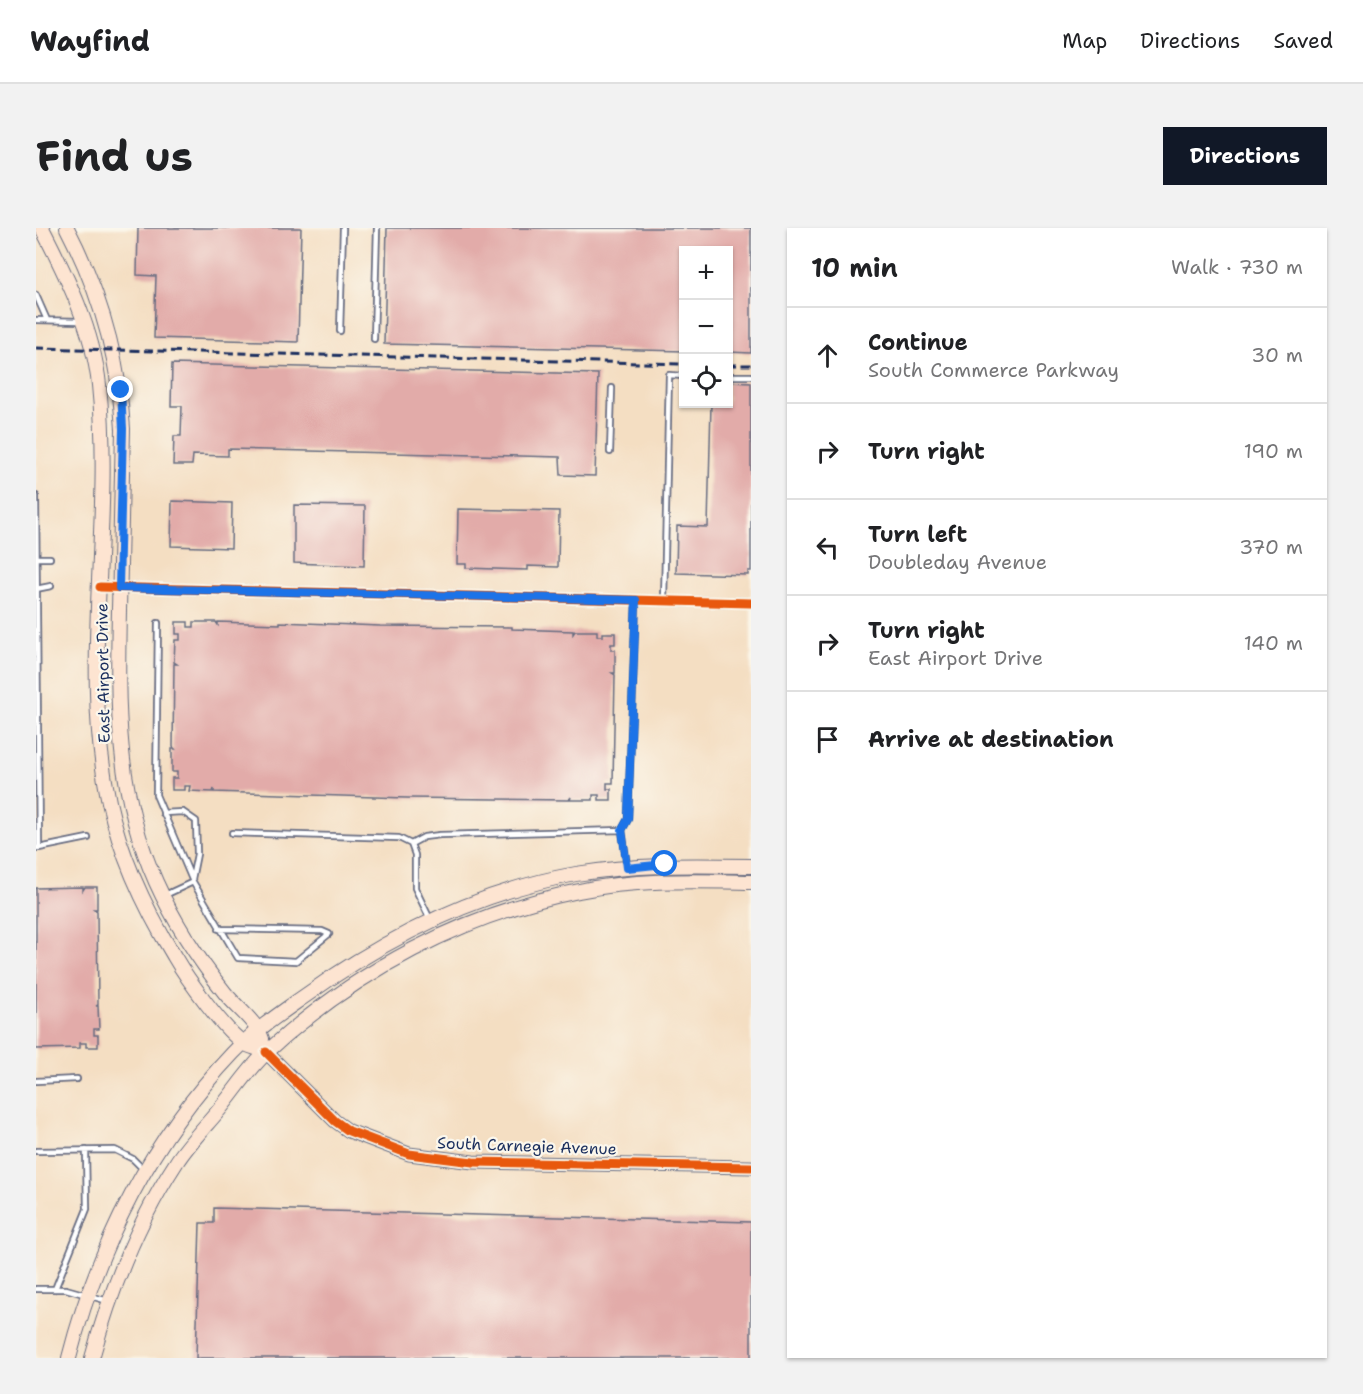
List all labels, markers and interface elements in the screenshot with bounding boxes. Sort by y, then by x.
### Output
text: Wayfind [30,22,150,60]
text: Map [1062,27,1107,55]
text: Directions [1140,27,1240,55]
text: Saved [1273,27,1333,55]
button: Directions [1163,127,1327,185]
text: Find us [36,128,193,184]
map controls [679,246,733,408]
button: + [679,246,733,300]
text: 10 min [811,250,898,285]
text: Walk · 730 m [1171,254,1303,280]
button: − [679,300,733,354]
text: Continue [868,328,968,357]
icon: ahead [811,339,844,372]
text: 30 m [1251,342,1303,368]
button: locate [679,354,733,408]
text: South Commerce Parkway [868,357,1119,383]
route end [107,376,133,402]
icon: right [811,435,844,468]
text: Turn right [868,437,985,466]
text: 190 m [1244,438,1303,464]
text: Turn left [868,520,967,549]
icon: left [811,531,844,564]
text: 370 m [1239,534,1303,560]
text: Doubleday Avenue [868,549,1047,575]
street label: East Airport Drive [91,603,115,743]
text: Turn right [868,616,985,645]
icon: right [811,627,844,660]
text: 140 m [1244,630,1303,656]
text: East Airport Drive [868,645,1043,671]
icon: arrive [811,723,844,756]
text: Arrive at destination [868,725,1114,754]
route start [651,850,677,876]
street label: South Carnegie Avenue [437,1132,617,1160]

